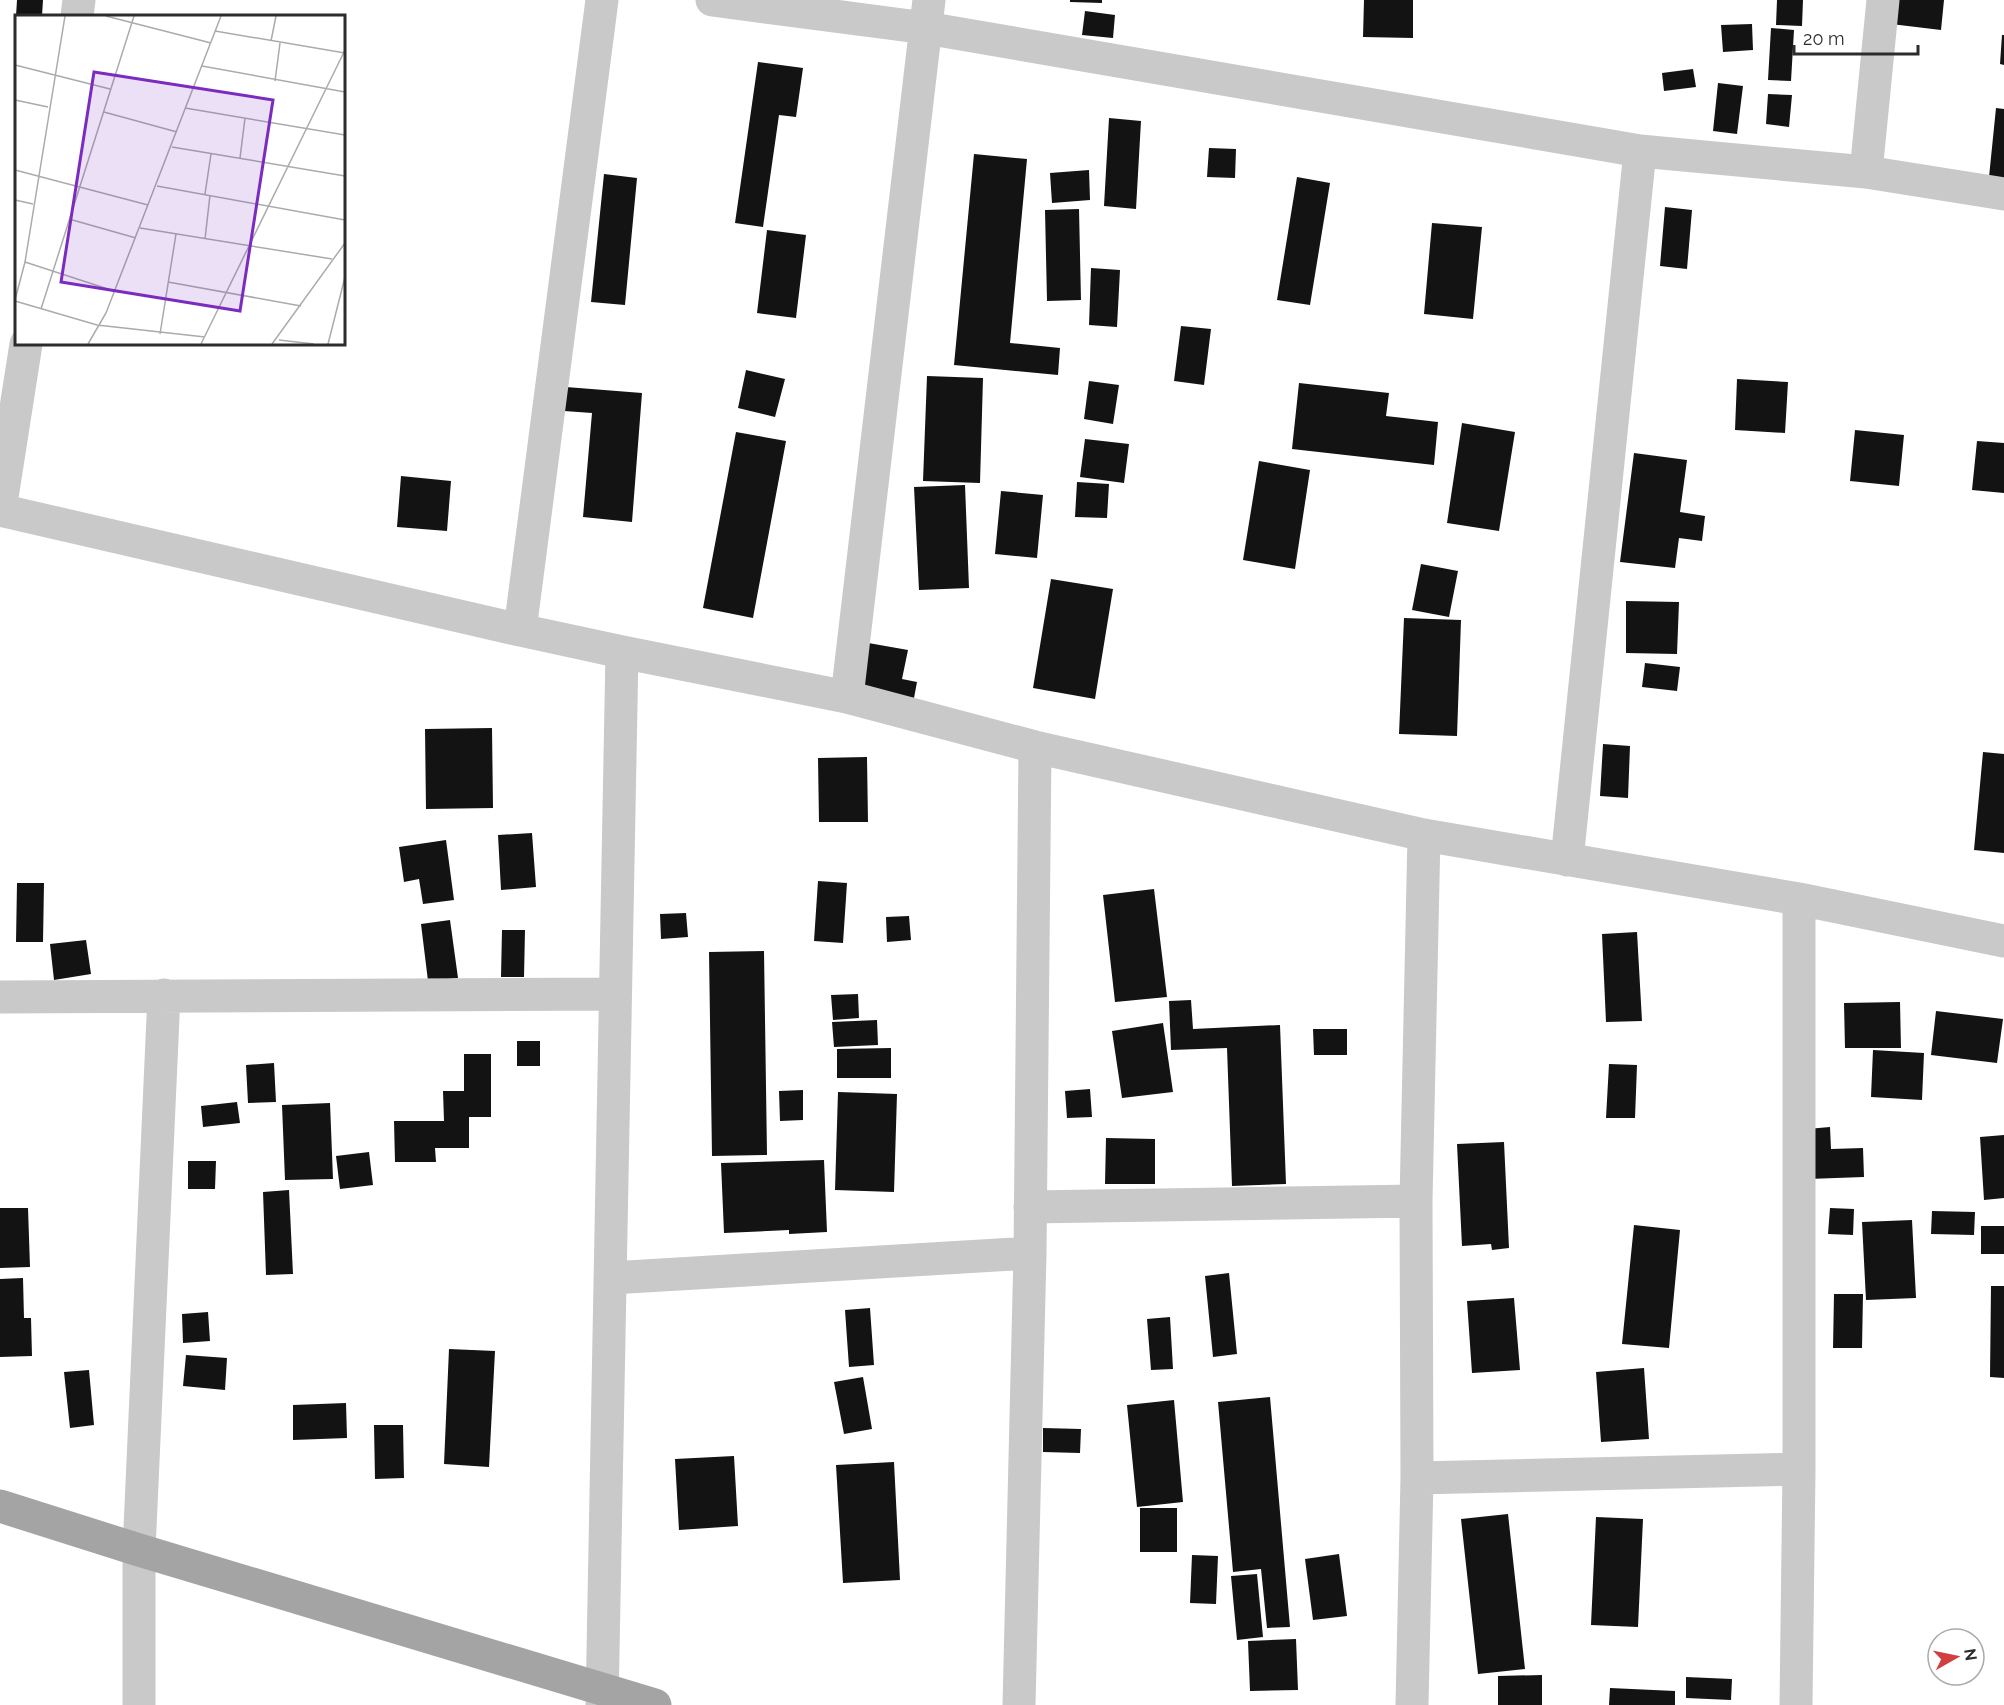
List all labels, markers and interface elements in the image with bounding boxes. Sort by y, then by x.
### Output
inset map [15,15,345,345]
scale bar [1794,18,1918,56]
text: 20 m [1803,28,1845,49]
north arrow [1926,1627,1986,1687]
text: N [1960,1647,1981,1662]

